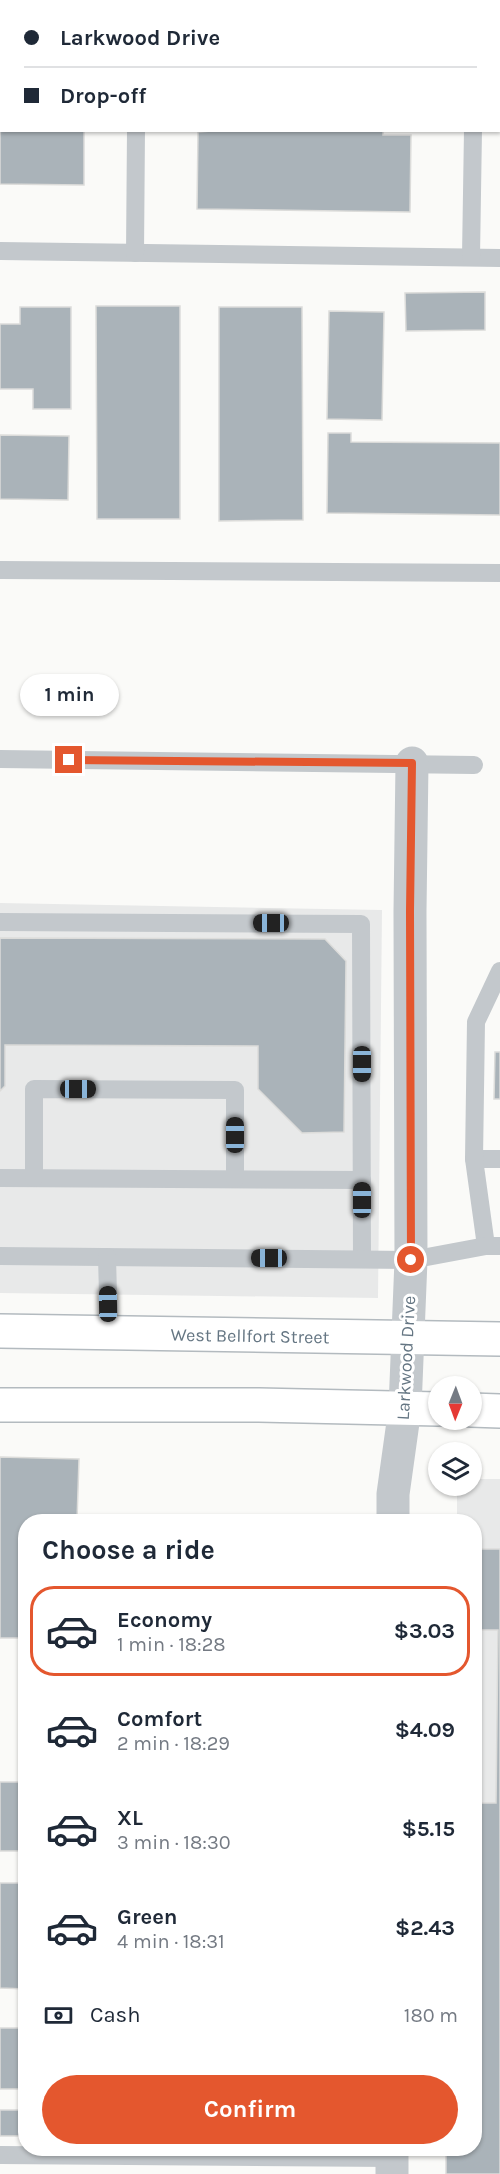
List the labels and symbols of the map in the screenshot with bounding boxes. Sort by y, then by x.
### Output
callout: 1 min [20,673,118,715]
route end [55,746,82,773]
car [253,914,289,932]
car [353,1046,371,1082]
car [60,1080,96,1098]
car [226,1117,244,1153]
car [353,1182,371,1218]
route start [397,1246,424,1273]
car [251,1249,287,1267]
car [99,1286,117,1322]
street label: Larkwood Drive [392,1295,420,1421]
street label: West Bellfort Street [170,1324,330,1348]
north arrow [428,1376,482,1430]

